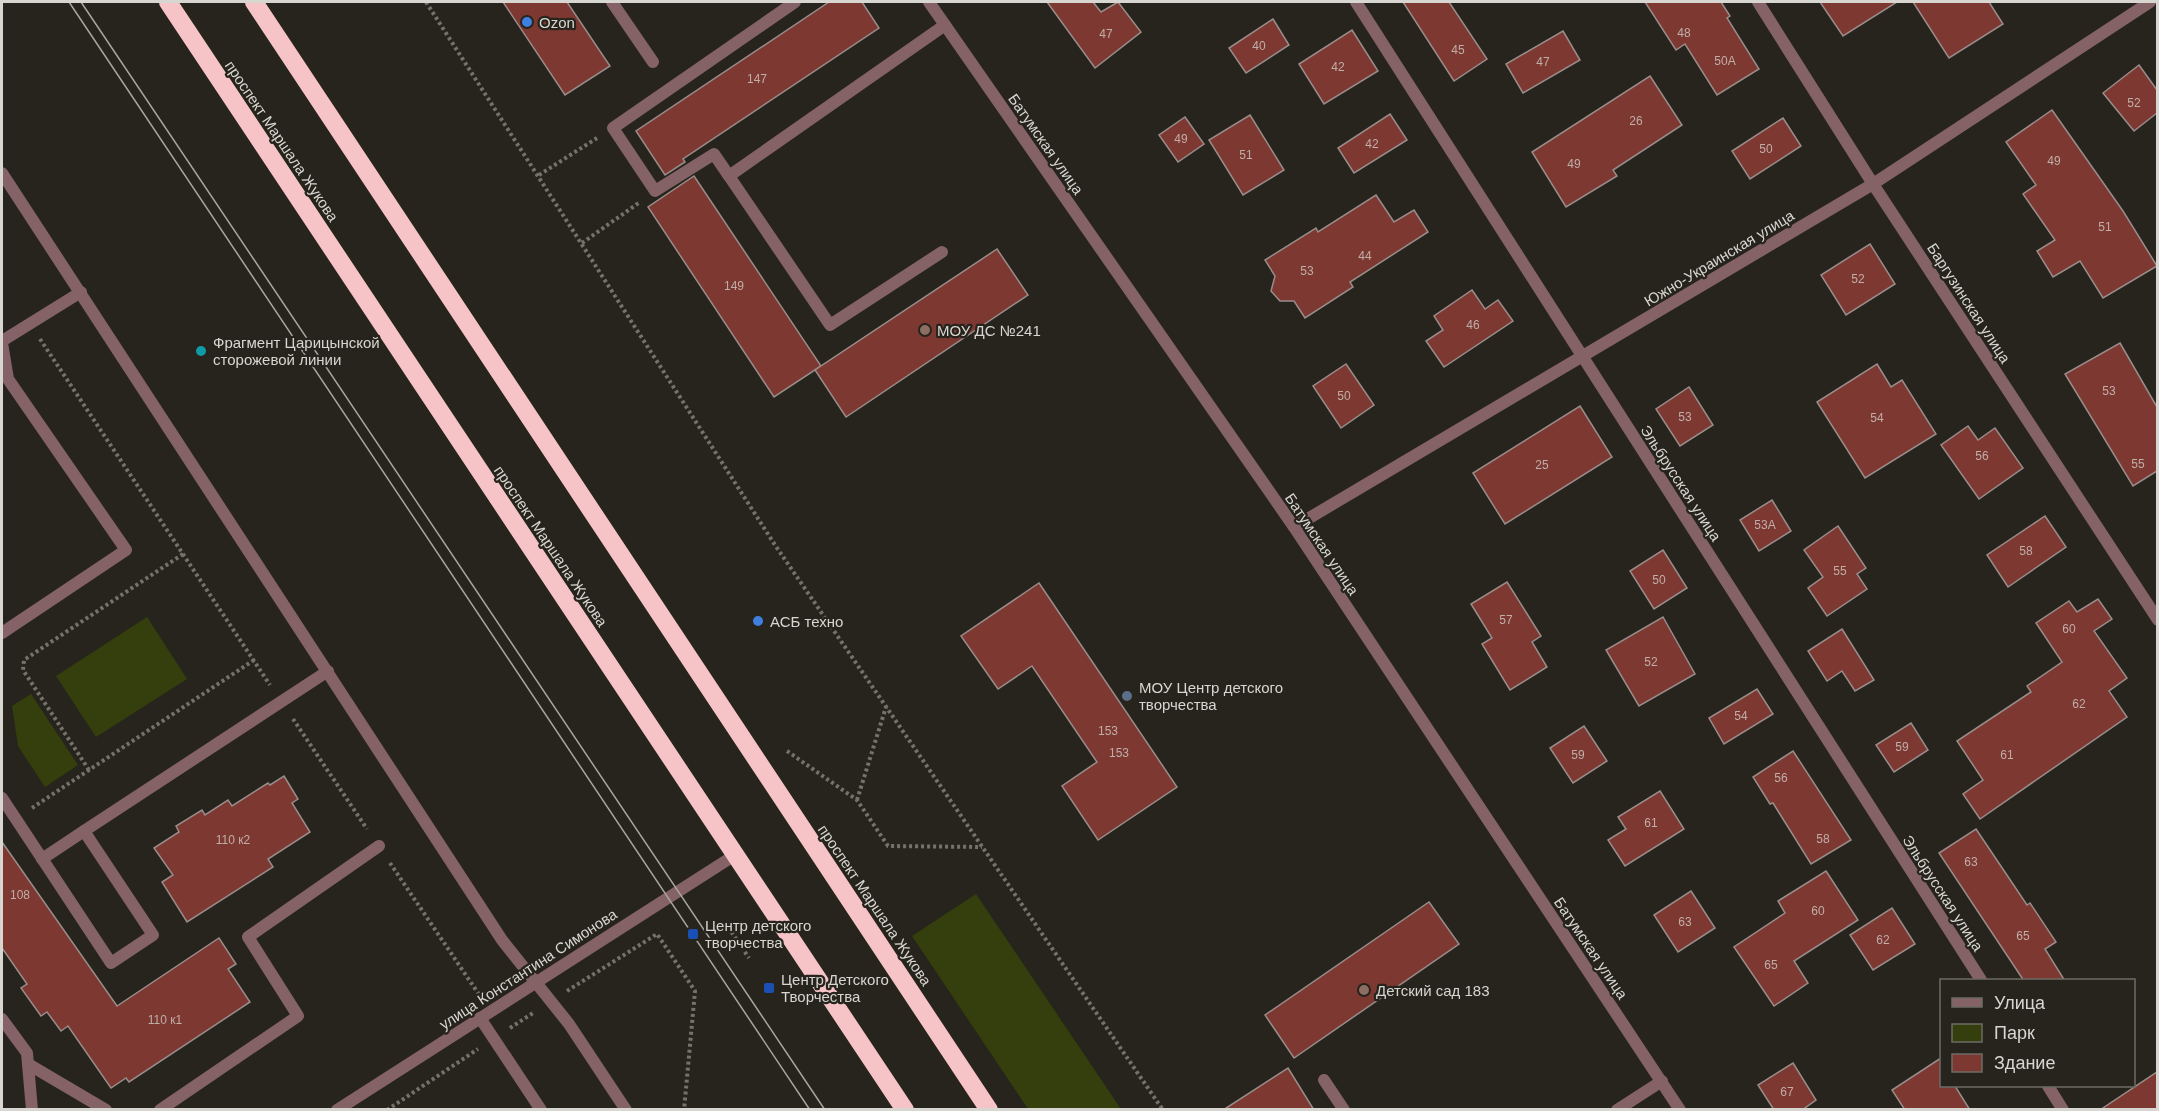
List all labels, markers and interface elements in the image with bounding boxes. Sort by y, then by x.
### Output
place label: Ozon [539,14,575,31]
marker: Ozon [520,15,534,29]
house number: 48 [1677,26,1691,40]
house number: 47 [1099,27,1113,41]
house number: 40 [1252,39,1266,53]
house number: 45 [1451,43,1465,57]
house number: 50А [1714,54,1736,68]
house number: 47 [1536,55,1550,69]
street label: проспект Маршала Жукова [222,58,343,225]
house number: 42 [1331,60,1345,74]
house number: 147 [747,72,767,86]
street label: Батумская улица [1005,90,1087,198]
house number: 52 [2127,96,2141,110]
house number: 26 [1629,114,1643,128]
house number: 49 [1174,132,1188,146]
house number: 42 [1365,137,1379,151]
house number: 50 [1759,142,1773,156]
house number: 51 [1239,148,1253,162]
house number: 49 [2047,154,2061,168]
house number: 49 [1567,157,1581,171]
street label: Южно-Украинская улица [1641,206,1798,310]
house number: 51 [2098,220,2112,234]
street label: Баргузинская улица [1924,240,2014,367]
house number: 44 [1358,249,1372,263]
house number: 53 [1300,264,1314,278]
house number: 52 [1851,272,1865,286]
house number: 149 [724,279,744,293]
house number: 46 [1466,318,1480,332]
place label: МОУ ДС №241 [937,322,1041,339]
marker: МОУ ДС №241 [918,323,932,337]
place label: Фрагмент Царицынской сторожевой линии [213,334,380,368]
marker: Фрагмент Царицынской сторожевой линии [194,344,208,358]
house number: 53 [2102,384,2116,398]
house number: 50 [1337,389,1351,403]
house number: 53 [1678,410,1692,424]
house number: 54 [1870,411,1884,425]
street label: Эльбрусская улица [1637,422,1725,545]
house number: 56 [1975,449,1989,463]
house number: 55 [2131,457,2145,471]
house number: 25 [1535,458,1549,472]
street label: проспект Маршала Жукова [491,463,612,630]
street label: Батумская улица [1282,490,1363,599]
house number: 53А [1754,518,1776,532]
house number: 58 [2019,544,2033,558]
house number: 55 [1833,564,1847,578]
house number: 50 [1652,573,1666,587]
place label: АСБ техно [770,613,843,630]
house number: 57 [1499,613,1513,627]
marker: АСБ техно [751,614,765,628]
house number: 60 [2062,622,2076,636]
house number: 52 [1644,655,1658,669]
place label: МОУ Центр детского творчества [1139,679,1283,713]
marker: МОУ Центр детского творчества [1120,689,1134,703]
house number: 62 [2072,697,2086,711]
house number: 54 [1734,709,1748,723]
house number: 153 [1098,724,1118,738]
house number: 59 [1895,740,1909,754]
house number: 153 [1109,746,1129,760]
house number: 59 [1571,748,1585,762]
house number: 61 [2000,748,2014,762]
house number: 56 [1774,771,1788,785]
house number: 61 [1644,816,1658,830]
street label: проспект Маршала Жукова [815,822,936,989]
house number: 58 [1816,832,1830,846]
street label: Эльбрусская улица [1899,832,1987,955]
house number: 110 к2 [216,833,251,847]
house number: 63 [1964,855,1978,869]
house number: 108 [10,888,30,902]
street label: Батумская улица [1551,894,1632,1003]
house number: 60 [1811,904,1825,918]
street label: улица Константина Симонова [436,905,621,1033]
house number: 63 [1678,915,1692,929]
place label: Центр детского творчества [705,917,811,951]
marker: Центр детского творчества [686,927,700,941]
house number: 65 [2016,929,2030,943]
house number: 62 [1876,933,1890,947]
house number: 65 [1764,958,1778,972]
place label: Центр Детского Творчества [781,971,889,1005]
legend [1940,979,2135,1087]
marker: Центр Детского Творчества [762,981,776,995]
place label: Детский сад 183 [1376,982,1489,999]
marker: Детский сад 183 [1357,983,1371,997]
text: Улица [1994,993,2046,1013]
house number: 110 к1 [148,1013,183,1027]
text: Парк [1994,1023,2035,1043]
text: Здание [1994,1053,2055,1073]
house number: 67 [1780,1085,1794,1099]

